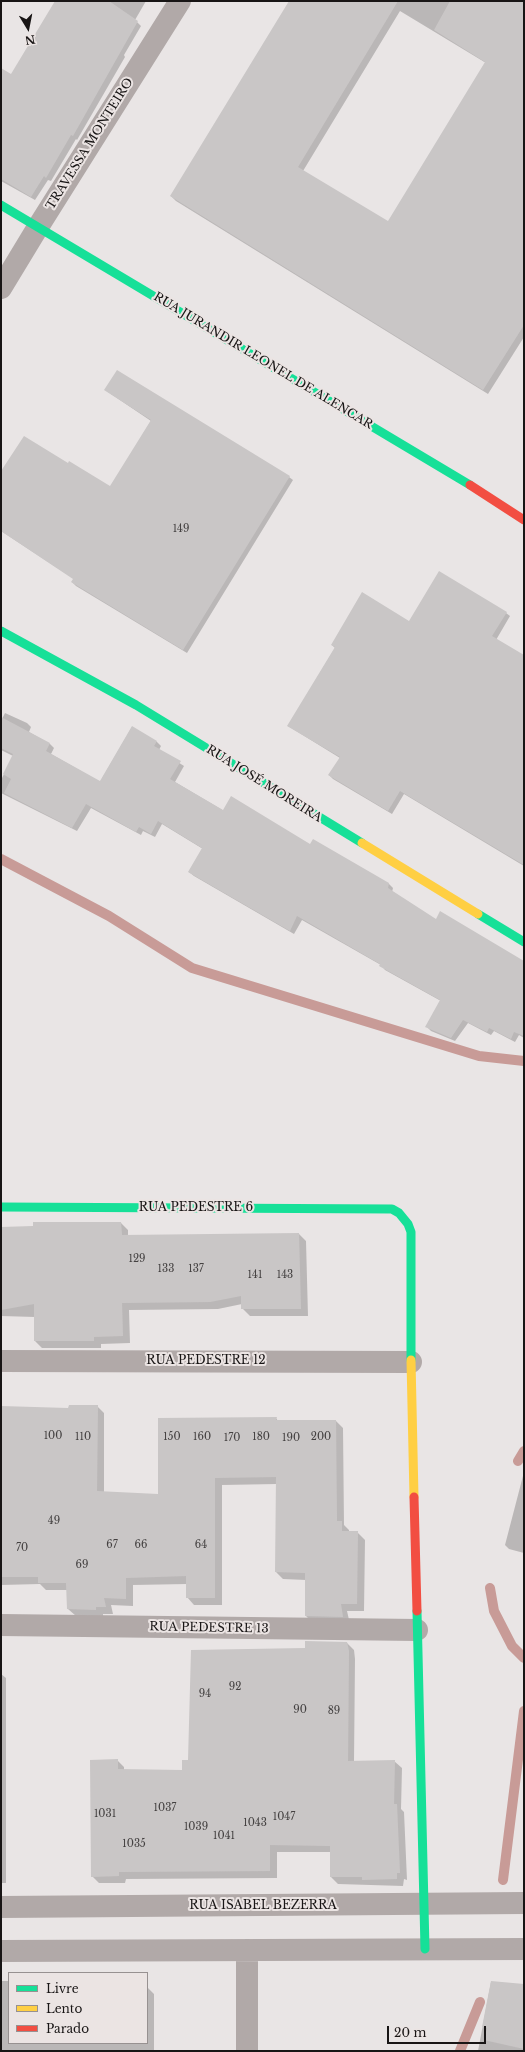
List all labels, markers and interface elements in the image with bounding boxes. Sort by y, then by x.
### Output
north arrow [8,8,48,48]
text: N [24,32,36,48]
street label: TRAVESSA MONTEIRO [44,76,136,212]
street label: RUA JURANDIR LEONEL DE ALENCAR [151,290,375,432]
house number: 149 [173,523,189,535]
street label: RUA JOSÉ MOREIRA [204,743,324,825]
street label: RUA PEDESTRE 6 [139,1201,253,1215]
house number: 129 [128,1253,146,1265]
house number: 133 [158,1263,174,1275]
house number: 137 [188,1263,204,1275]
house number: 141 [248,1269,262,1281]
house number: 143 [277,1269,293,1281]
street label: RUA PEDESTRE 12 [146,1354,266,1368]
house number: 100 [44,1430,62,1442]
house number: 110 [75,1431,91,1443]
house number: 150 [163,1431,181,1443]
house number: 160 [193,1431,211,1443]
house number: 180 [252,1431,270,1443]
house number: 200 [311,1431,331,1443]
house number: 170 [224,1432,240,1444]
house number: 190 [282,1432,300,1444]
house number: 49 [48,1515,60,1527]
house number: 67 [106,1539,118,1551]
house number: 66 [135,1539,147,1551]
house number: 64 [195,1539,207,1551]
house number: 70 [16,1542,28,1554]
house number: 69 [76,1559,88,1571]
street label: RUA PEDESTRE 13 [149,1620,269,1636]
house number: 92 [229,1681,241,1693]
house number: 94 [199,1688,211,1700]
house number: 90 [293,1704,307,1716]
house number: 89 [328,1705,340,1717]
house number: 1037 [154,1802,176,1814]
house number: 1031 [94,1808,116,1820]
house number: 1047 [273,1811,295,1823]
house number: 1043 [243,1817,267,1829]
house number: 1039 [184,1821,208,1833]
house number: 1041 [213,1830,235,1842]
house number: 1035 [122,1838,146,1850]
street label: RUA ISABEL BEZERRA [189,1899,337,1913]
legend [8,1972,148,2044]
text: Livre [46,1981,79,1996]
text: Lento [46,2001,82,2016]
scale bar [389,2018,488,2044]
text: Parado [46,2021,89,2036]
text: 20 m [394,2025,426,2040]

